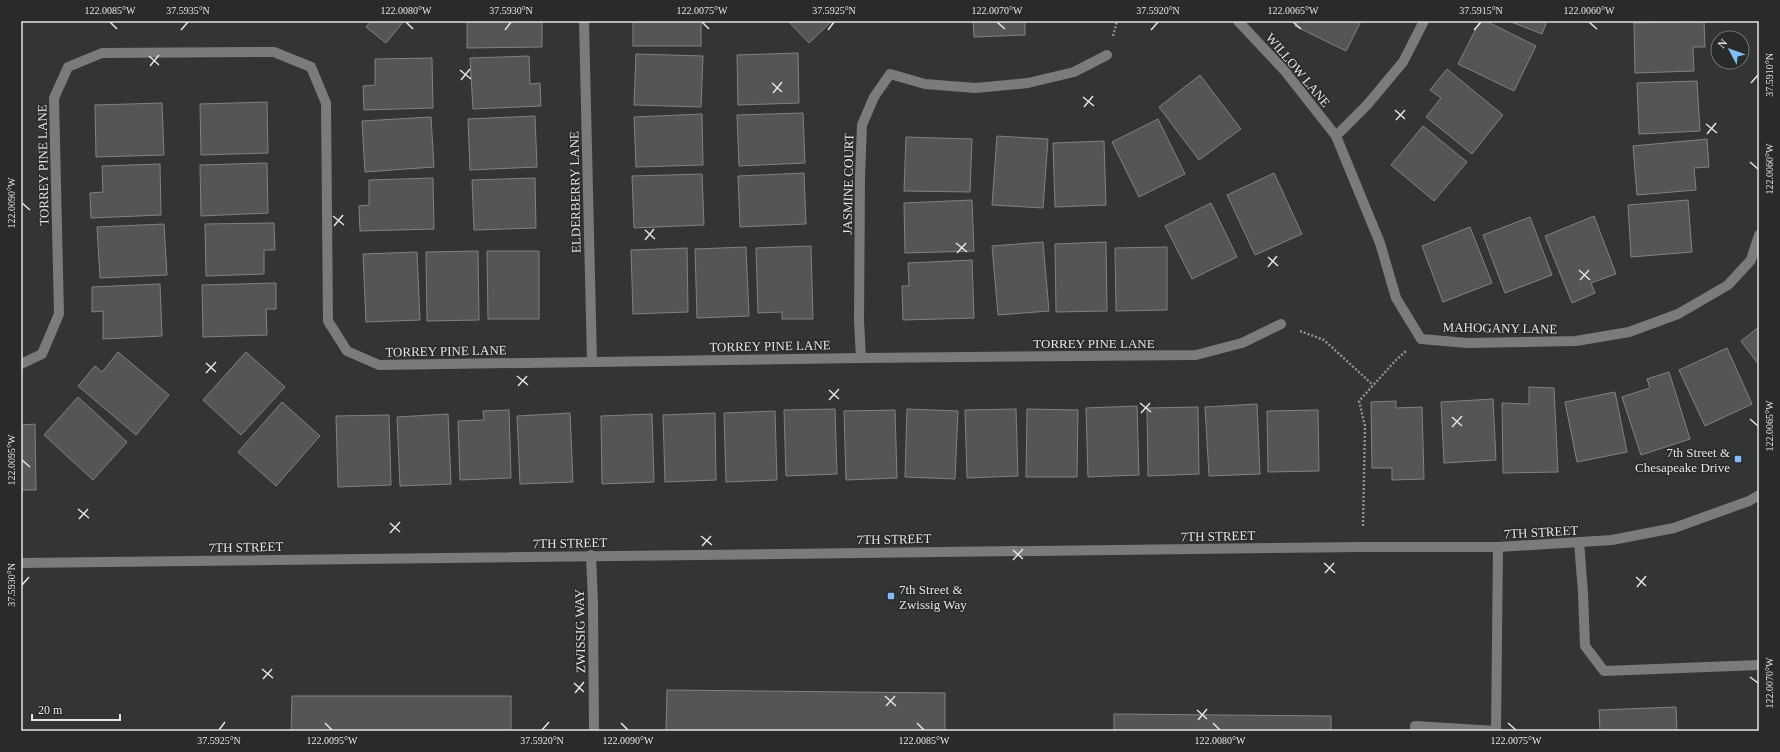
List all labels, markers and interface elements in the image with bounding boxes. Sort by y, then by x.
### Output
text: 122.0085°W [85,5,136,16]
text: 37.5935°N [166,5,210,16]
text: 122.0080°W [381,5,432,16]
text: 37.5930°N [489,5,533,16]
text: 122.0075°W [677,5,728,16]
text: 37.5925°N [812,5,856,16]
text: 122.0070°W [972,5,1023,16]
text: 37.5920°N [1136,5,1180,16]
text: 122.0065°W [1268,5,1319,16]
text: 37.5915°N [1459,5,1503,16]
text: 122.0060°W [1564,5,1615,16]
street label: WILLOW LANE [1263,30,1333,110]
north arrow [1710,30,1750,70]
text: N [1715,36,1730,50]
text: 37.5910°N [1764,53,1775,97]
street label: TORREY PINE LANE [34,104,52,226]
street label: ELDERBERRY LANE [566,131,584,253]
street label: JASMINE COURT [840,133,856,235]
text: 122.0060°W [1764,143,1775,194]
text: 122.0090°W [6,177,17,228]
street label: MAHOGANY LANE [1443,320,1558,337]
street label: TORREY PINE LANE [1033,336,1155,351]
street label: TORREY PINE LANE [709,337,831,355]
street label: TORREY PINE LANE [385,342,507,360]
text: 122.0065°W [1764,400,1775,451]
text: 122.0095°W [6,434,17,485]
place label: 7th Street & Chesapeake Drive [1635,445,1730,475]
marker: 7th Street & Chesapeake Drive [1733,454,1743,464]
street label: 7TH STREET [1503,523,1579,541]
street label: 7TH STREET [1180,528,1256,544]
street label: 7TH STREET [856,531,932,547]
street label: 7TH STREET [532,535,608,551]
street label: 7TH STREET [208,539,284,555]
text: 37.5930°N [6,563,17,607]
place label: 7th Street & Zwissig Way [899,582,967,612]
street label: ZWISSIG WAY [572,588,588,673]
marker: 7th Street & Zwissig Way [886,591,896,601]
text: 122.0070°W [1764,657,1775,708]
scale bar [32,696,120,722]
text: 20 m [38,703,63,717]
text: 37.5925°N [197,735,241,746]
text: 122.0095°W [307,735,358,746]
text: 37.5920°N [520,735,564,746]
text: 122.0090°W [603,735,654,746]
text: 122.0085°W [899,735,950,746]
text: 122.0080°W [1195,735,1246,746]
text: 122.0075°W [1491,735,1542,746]

